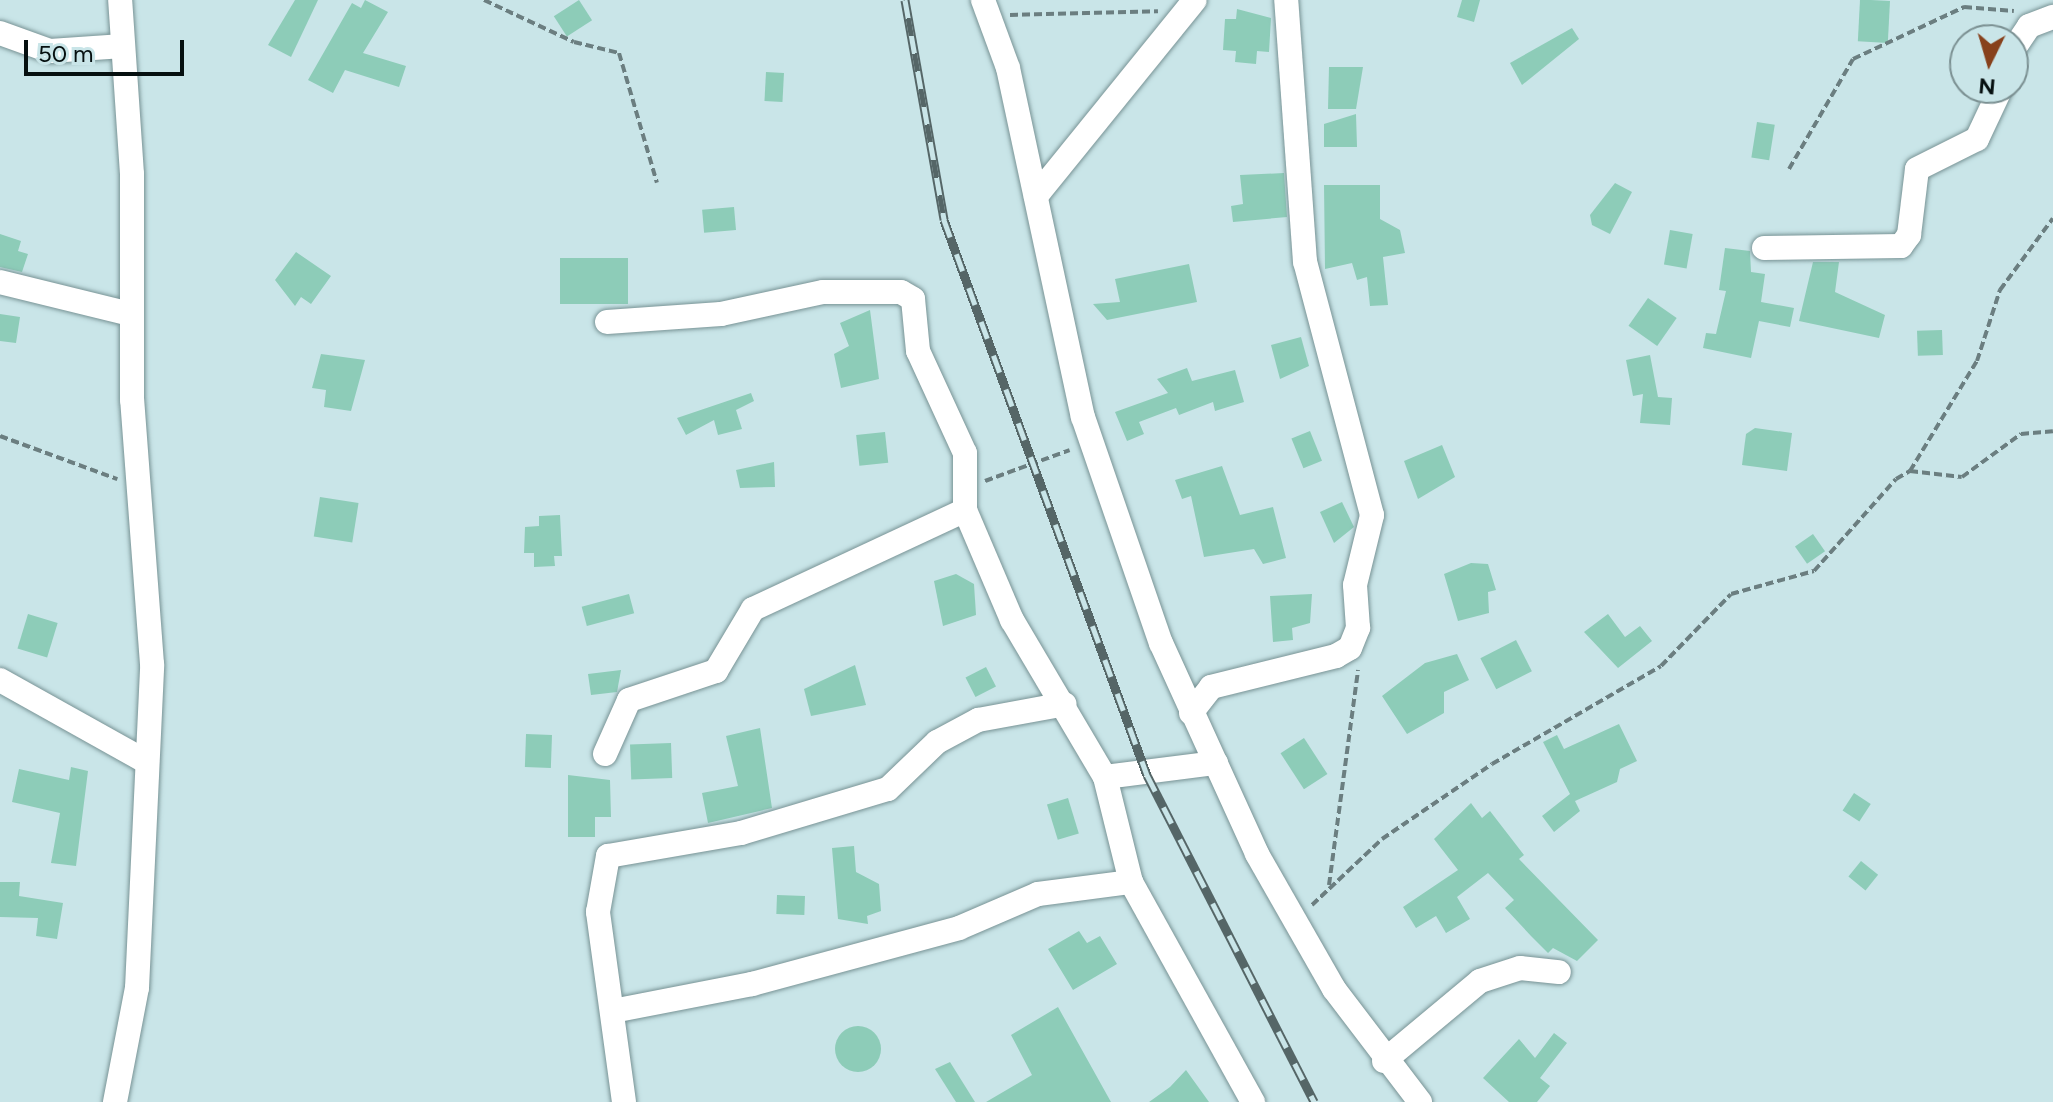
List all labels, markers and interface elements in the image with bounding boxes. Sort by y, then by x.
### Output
scale bar [28,24,188,74]
north arrow [1949,24,2029,104]
text: 50 m [38,39,94,68]
text: N [1977,72,1997,101]

